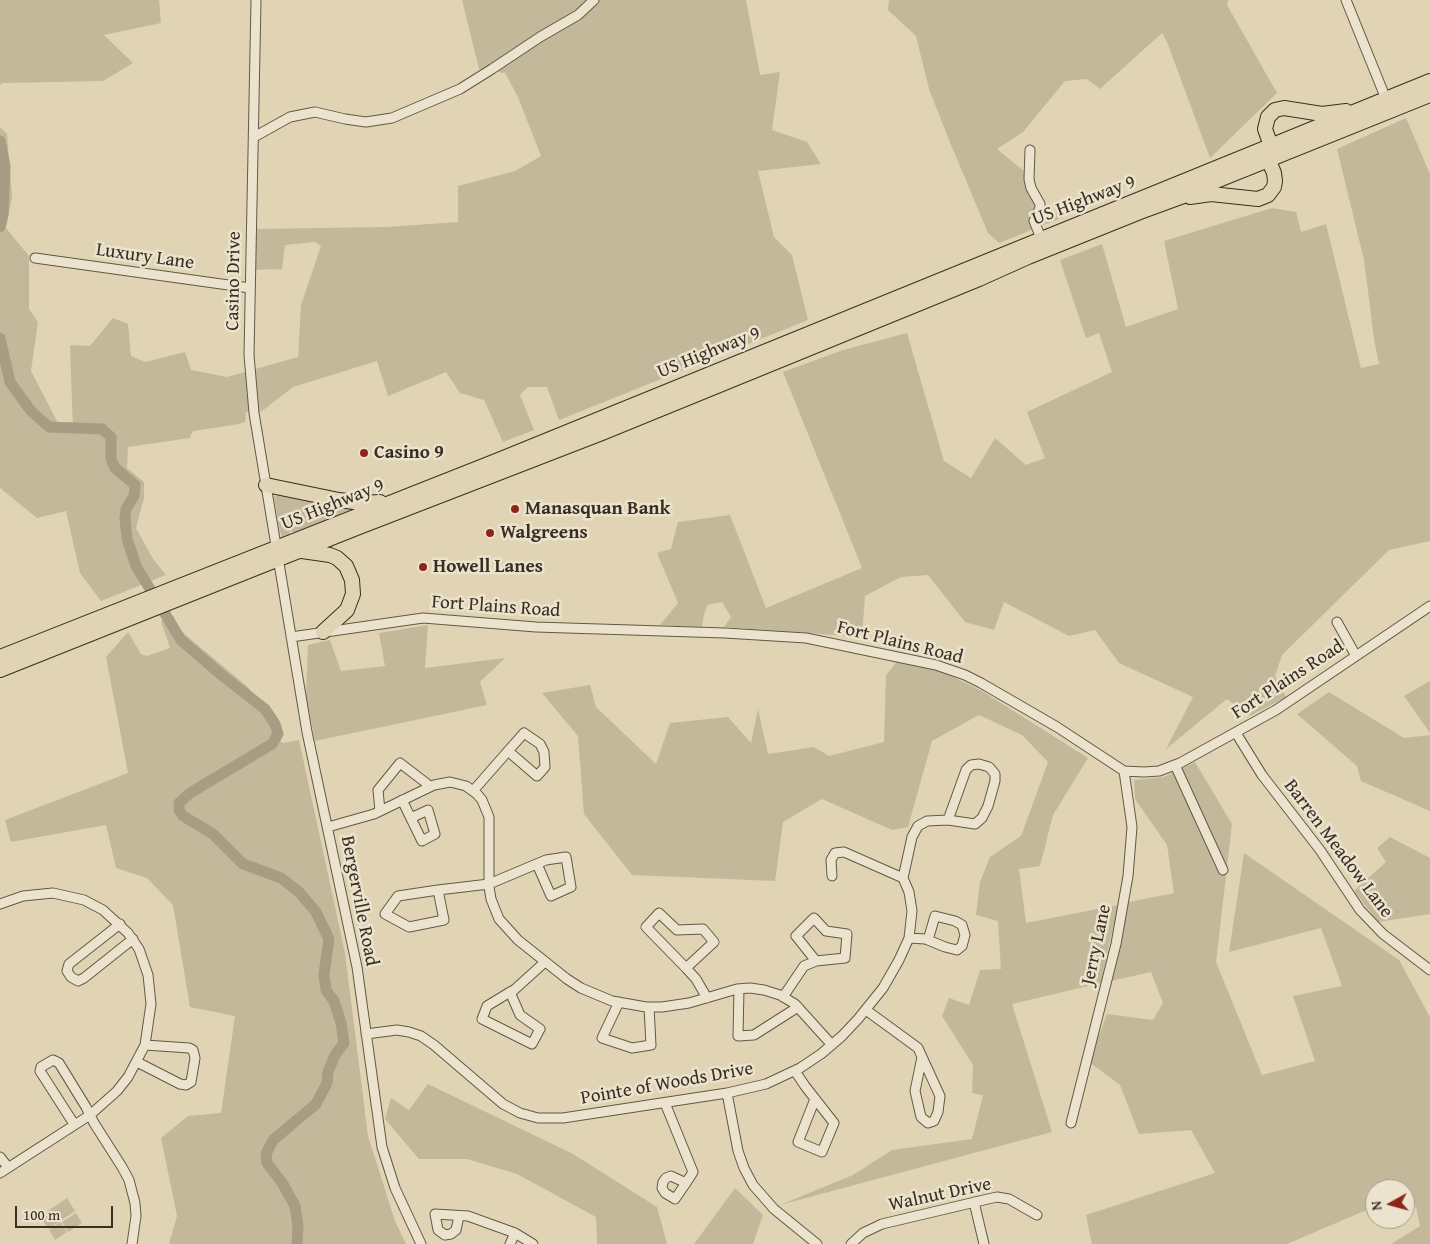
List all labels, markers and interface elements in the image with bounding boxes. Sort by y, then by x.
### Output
street label: US Highway 9 [1029,171,1139,231]
street label: Casino Drive [222,231,246,331]
street label: Luxury Lane [94,239,196,275]
street label: US Highway 9 [654,322,764,384]
place label: Casino 9 [374,442,444,464]
marker: Casino 9 [358,447,370,459]
street label: US Highway 9 [278,474,388,536]
place label: Manasquan Bank [525,498,670,520]
marker: Manasquan Bank [509,503,521,515]
place label: Walgreens [500,522,588,544]
marker: Walgreens [484,527,496,539]
place label: Howell Lanes [433,556,543,578]
marker: Howell Lanes [417,561,429,573]
street label: Fort Plains Road [431,591,561,623]
street label: Fort Plains Road [835,616,965,670]
street label: Fort Plains Road [1228,635,1348,725]
street label: Barren Meadow Lane [1279,775,1397,923]
street label: Bergerville Road [335,834,383,968]
street label: Jerry Lane [1077,903,1117,987]
street label: Pointe of Woods Drive [579,1058,755,1110]
street label: Walnut Drive [887,1173,993,1217]
north arrow [1365,1179,1415,1229]
scale bar [18,1196,115,1228]
text: N [1366,1200,1387,1212]
text: 100 m [23,1204,60,1225]

